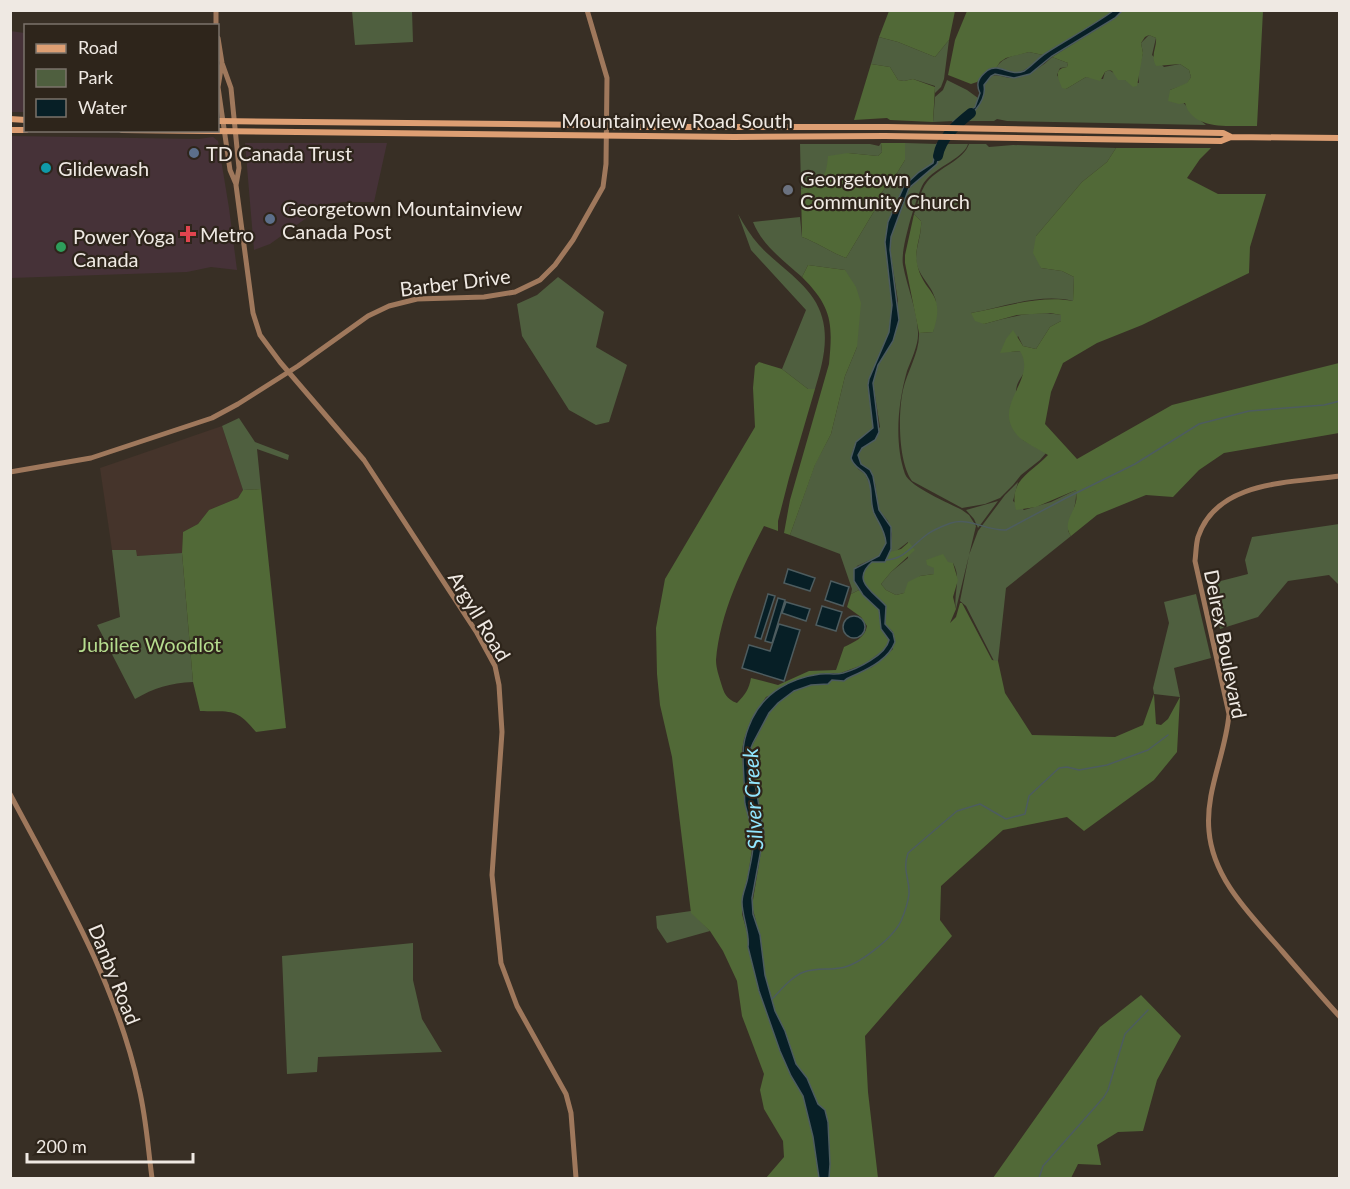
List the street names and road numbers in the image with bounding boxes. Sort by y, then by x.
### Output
street label: Mountainview Road South [561,108,793,132]
street label: Barber Drive [398,263,512,301]
street label: Argyll Road [444,567,516,665]
street label: Delrex Boulevard [1200,567,1252,721]
street label: Danby Road [84,920,146,1028]

